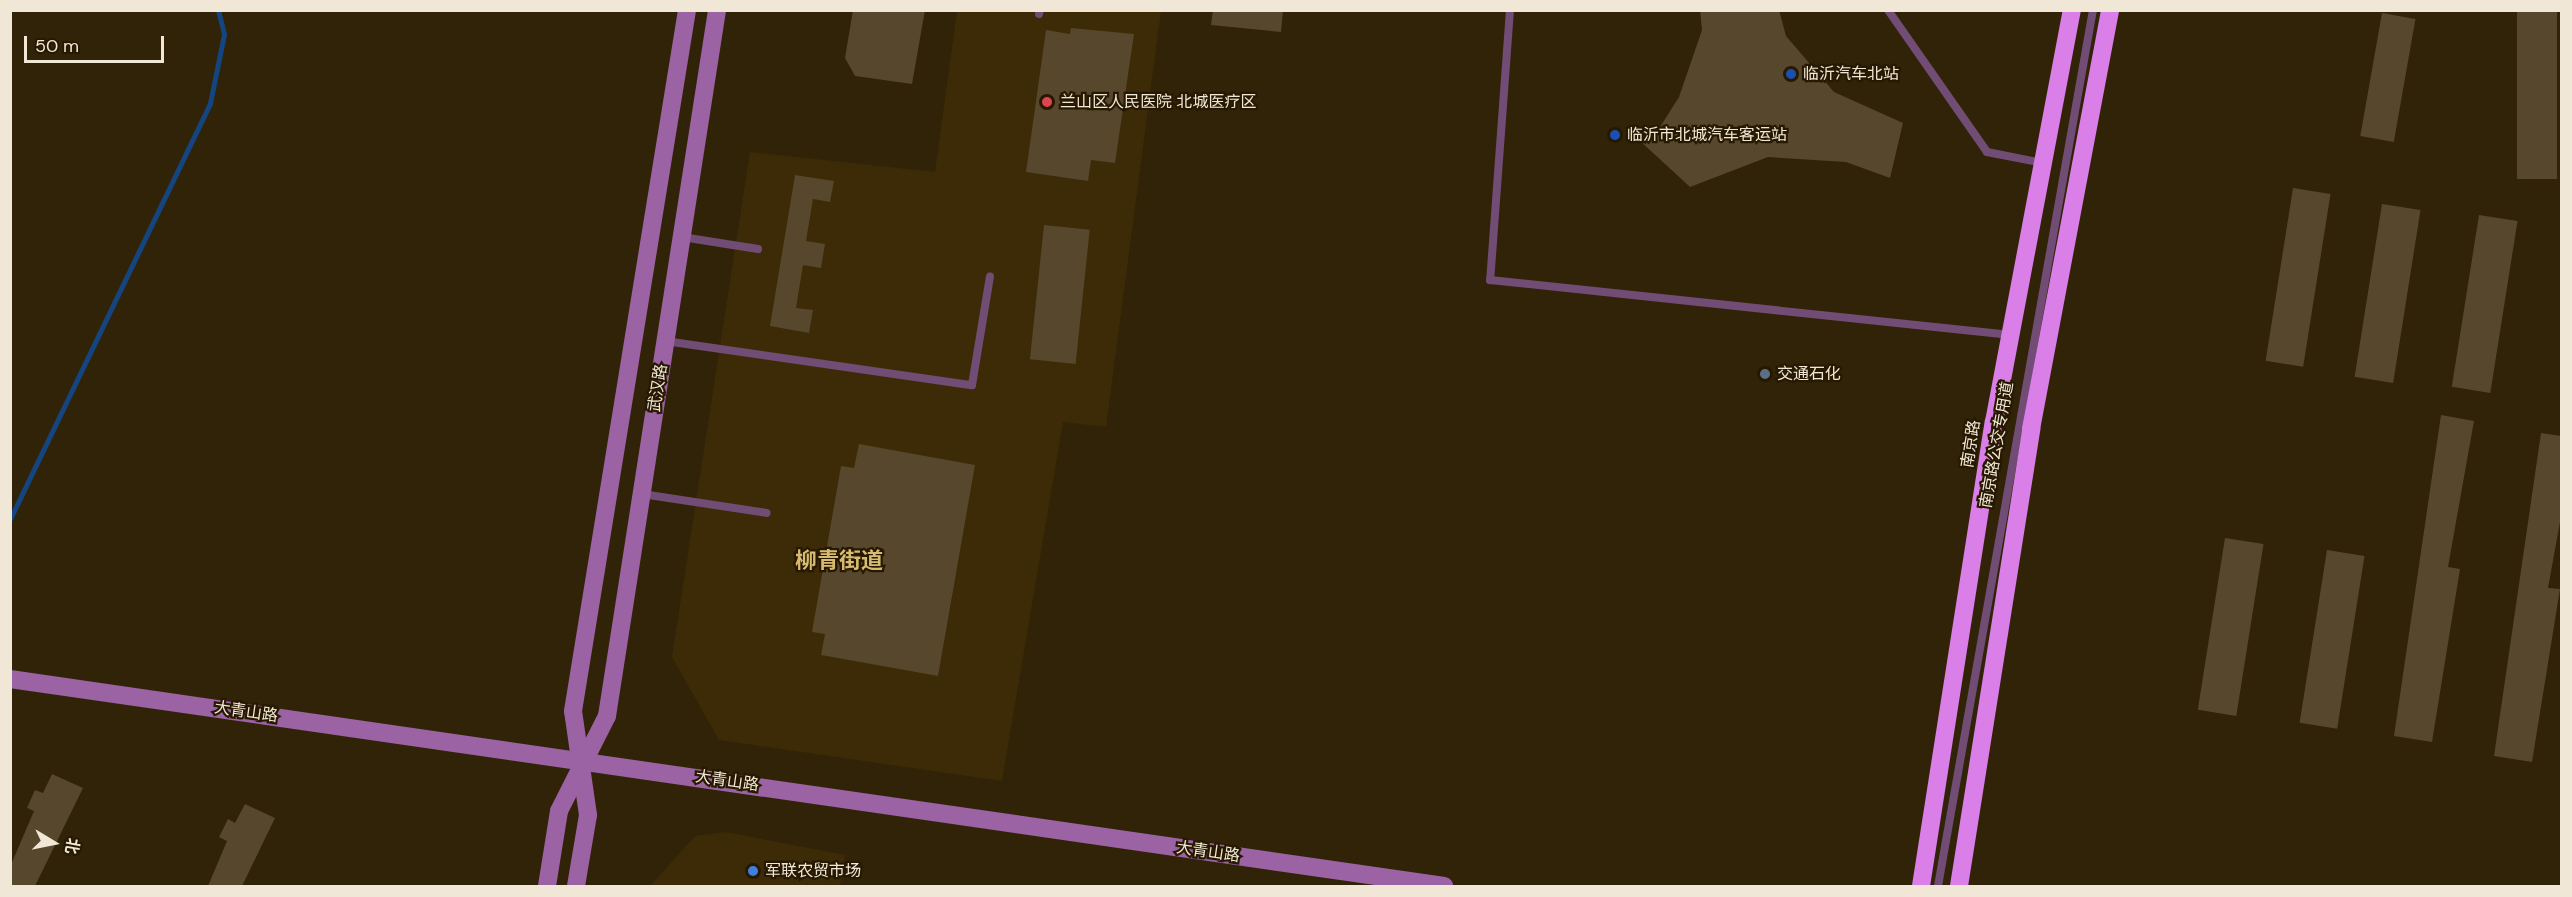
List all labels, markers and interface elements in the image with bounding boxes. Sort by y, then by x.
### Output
scale bar [27,24,166,62]
text: 50 m [35,34,79,58]
place label: 临沂汽车北站 [1803,64,1899,84]
marker: 临沂汽车北站 [1784,67,1798,81]
place label: 兰山区人民医院 北城医疗区 [1060,92,1256,112]
marker: 兰山区人民医院 北城医疗区 [1038,93,1056,111]
place label: 临沂市北城汽车客运站 [1627,125,1787,145]
marker: 临沂市北城汽车客运站 [1608,128,1622,142]
street label: 武汉路 [645,363,671,413]
place label: 交通石化 [1777,364,1841,384]
marker: 交通石化 [1758,367,1772,381]
street label: 南京路公交专用道 [1976,380,2018,510]
street label: 南京路 [1958,419,1984,469]
district label: 柳青街道 [795,548,883,574]
street label: 大青山路 [213,698,279,726]
street label: 大青山路 [694,767,760,795]
north arrow [24,813,84,873]
text: 北 [60,836,84,856]
street label: 大青山路 [1175,838,1241,866]
place label: 军联农贸市场 [765,861,861,881]
marker: 军联农贸市场 [746,864,760,878]

